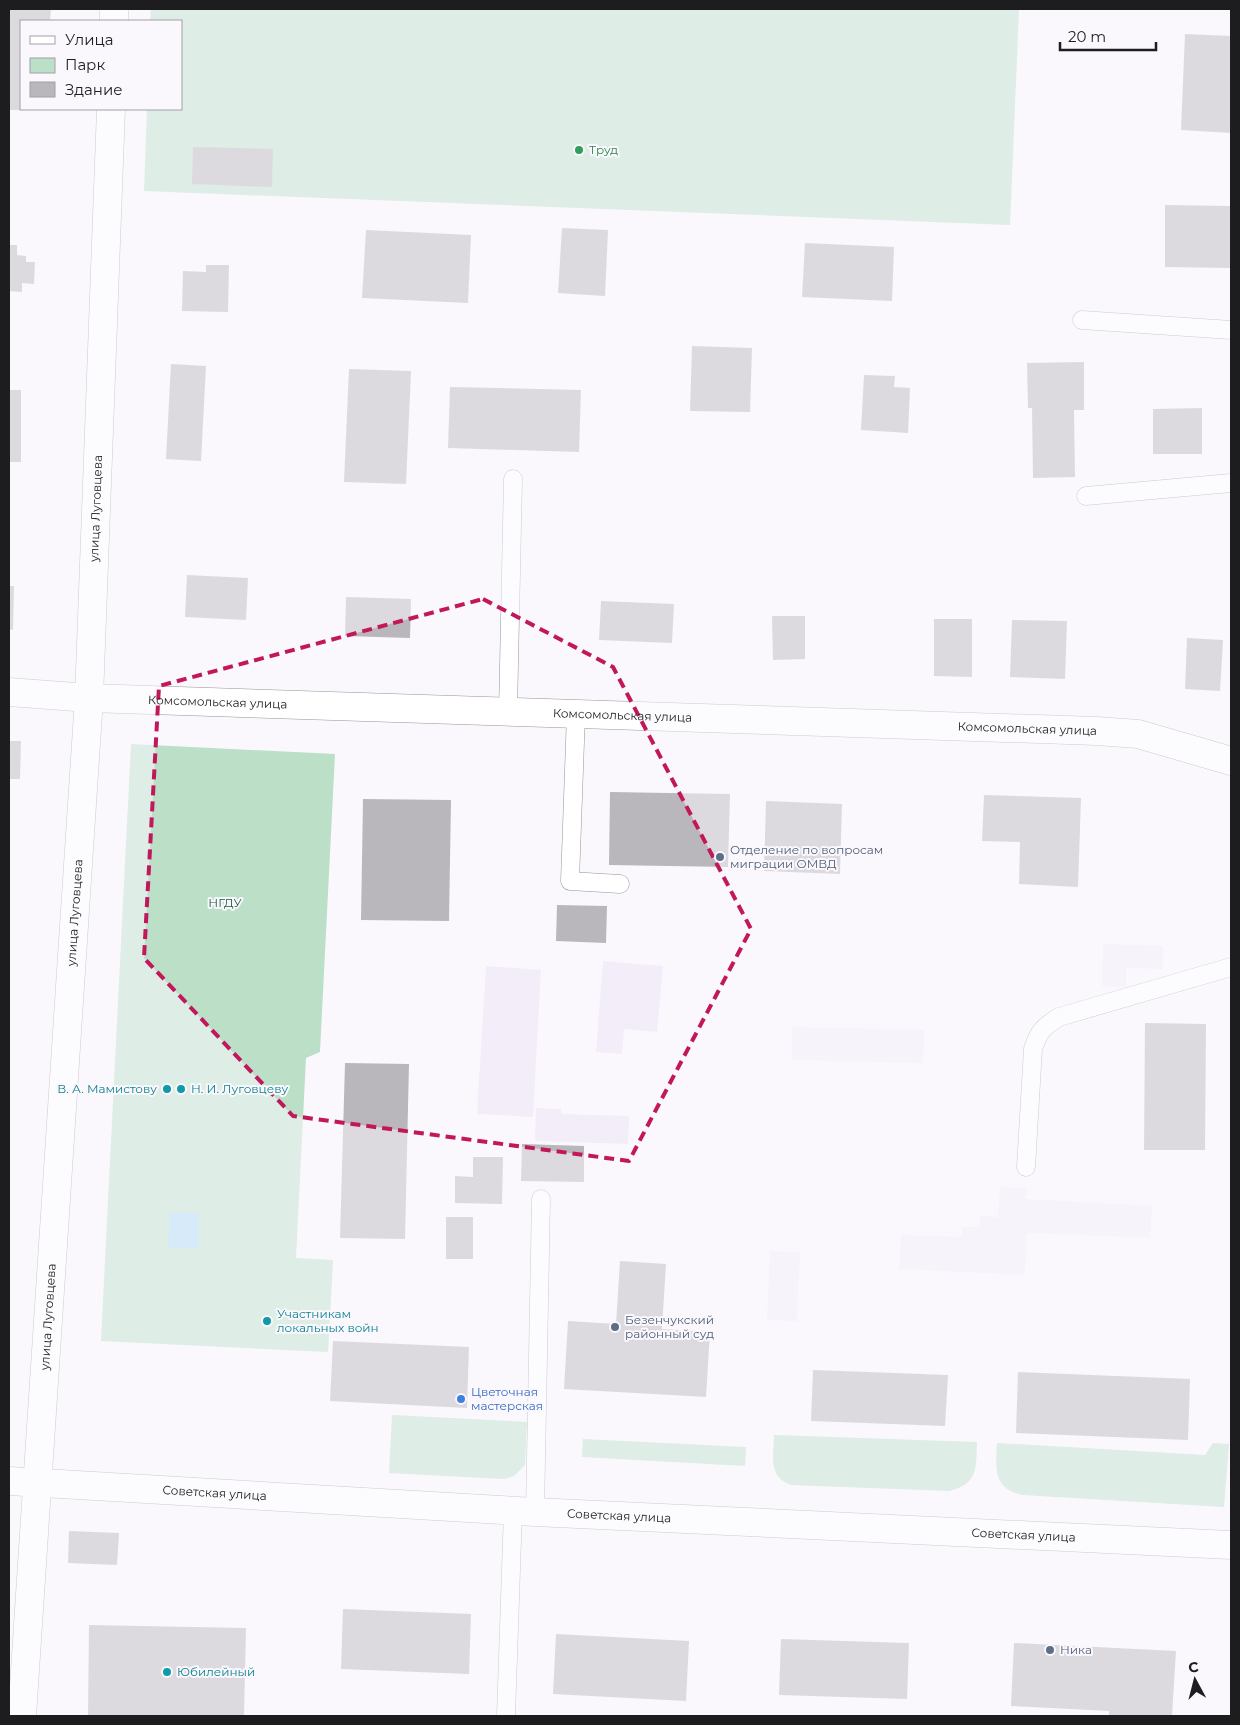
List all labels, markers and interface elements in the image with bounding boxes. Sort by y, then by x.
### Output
legend [20,20,182,110]
scale bar [1060,20,1156,52]
text: 20 m [1068,27,1106,46]
text: Улица [65,30,113,49]
text: Парк [65,55,105,74]
text: Здание [65,80,123,99]
place label: Труд [589,142,618,157]
marker: Труд [573,144,585,156]
street label: улица Луговцева [86,455,105,563]
street label: Комсомольская улица [148,692,288,711]
street label: Комсомольская улица [553,705,692,725]
street label: Комсомольская улица [957,718,1097,738]
place label: Отделение по вопросам миграции ОМВД [730,842,883,871]
marker: Отделение по вопросам миграции ОМВД [714,851,726,863]
street label: улица Луговцева [63,859,85,968]
park label: НГДУ [208,895,243,910]
place label: В. А. Мамистову [57,1081,157,1096]
place label: Н. И. Луговцеву [191,1081,288,1096]
marker: В. А. Мамистову [161,1083,173,1095]
marker: Н. И. Луговцеву [175,1083,187,1095]
street label: улица Луговцева [37,1263,59,1372]
place label: Участникам локальных войн [277,1306,379,1335]
place label: Безенчукский районный суд [625,1312,714,1341]
marker: Участникам локальных войн [261,1315,273,1327]
marker: Безенчукский районный суд [609,1321,621,1333]
place label: Цветочная мастерская [471,1384,543,1413]
marker: Цветочная мастерская [455,1393,467,1405]
street label: Советская улица [162,1482,267,1503]
street label: Советская улица [567,1506,672,1525]
street label: Советская улица [971,1525,1076,1545]
place label: Ника [1060,1642,1092,1657]
marker: Ника [1044,1644,1056,1656]
north arrow [1170,1655,1220,1705]
text: С [1187,1658,1200,1677]
place label: Юбилейный [177,1664,255,1679]
marker: Юбилейный [161,1666,173,1678]

